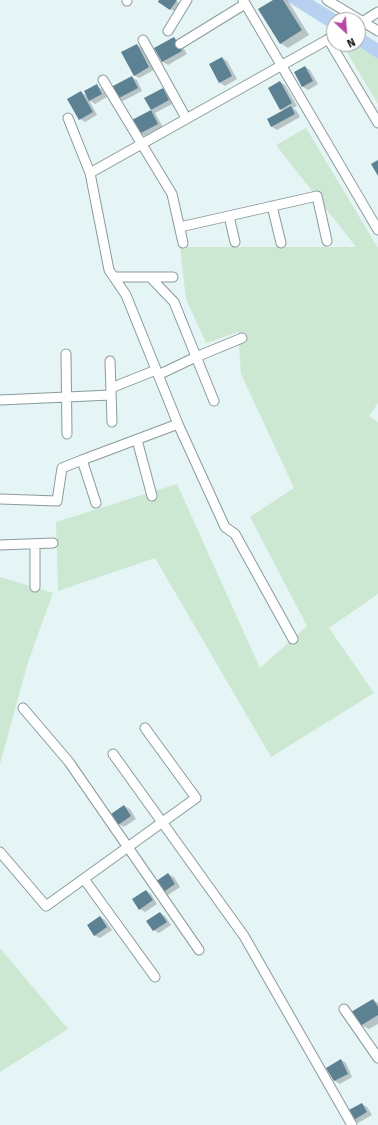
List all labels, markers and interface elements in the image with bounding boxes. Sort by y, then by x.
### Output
north arrow [326,12,366,52]
text: N [345,35,357,50]

